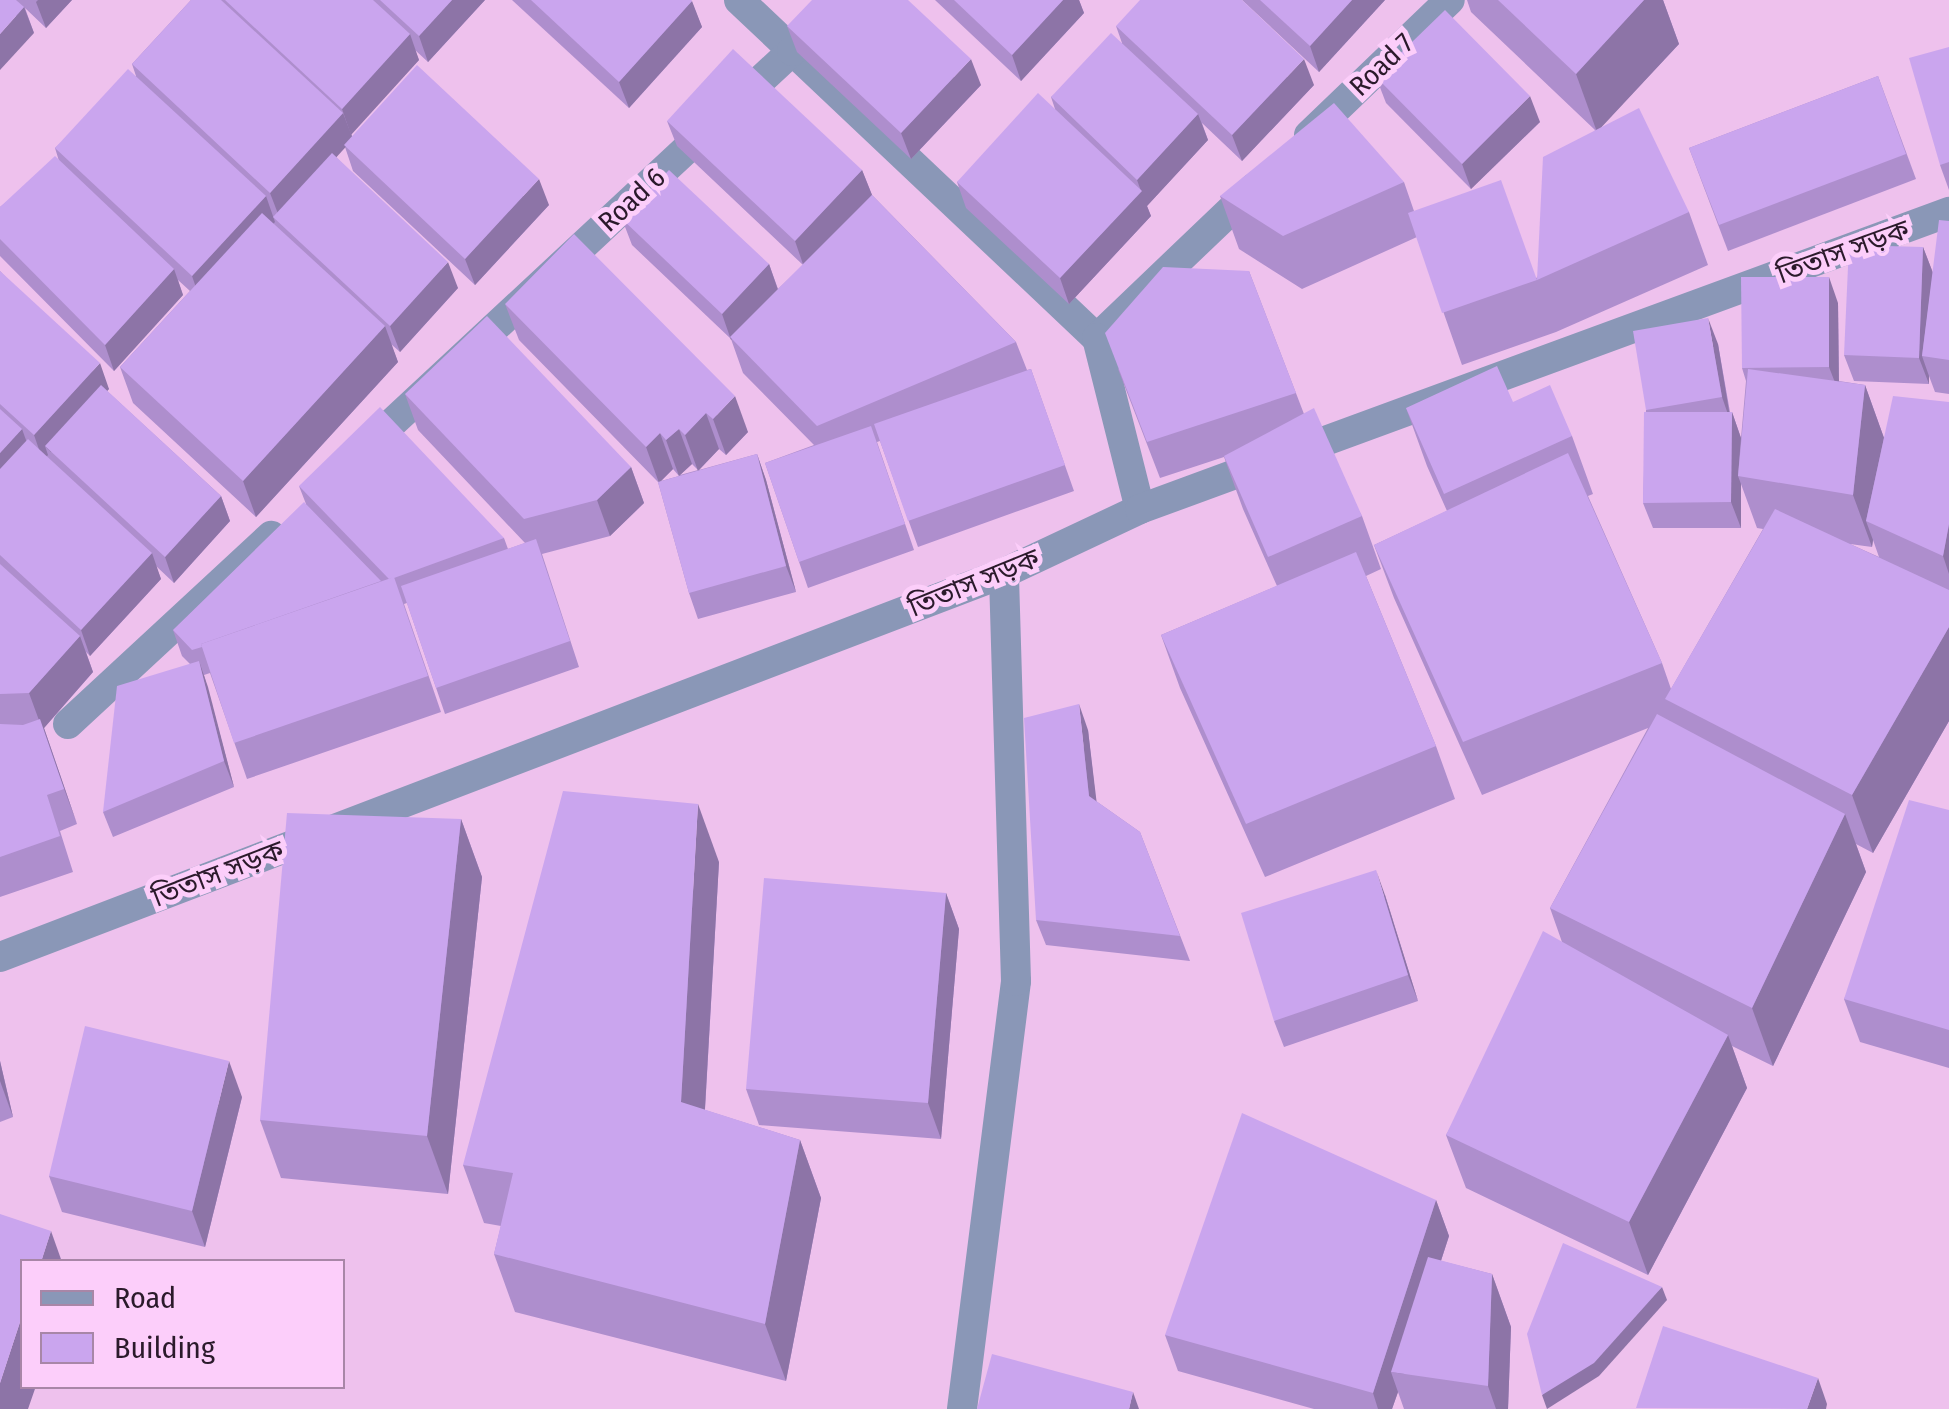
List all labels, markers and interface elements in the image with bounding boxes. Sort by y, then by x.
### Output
street label: Road 7 [1343,27,1421,103]
street label: Road 6 [592,161,672,239]
street label: তিতাস সড়ক [1772,213,1914,291]
street label: তিতাস সড়ক [904,541,1044,625]
street label: তিতাস সড়ক [147,834,289,914]
legend [20,1259,345,1389]
text: Road [114,1280,176,1316]
text: Building [114,1330,215,1366]

